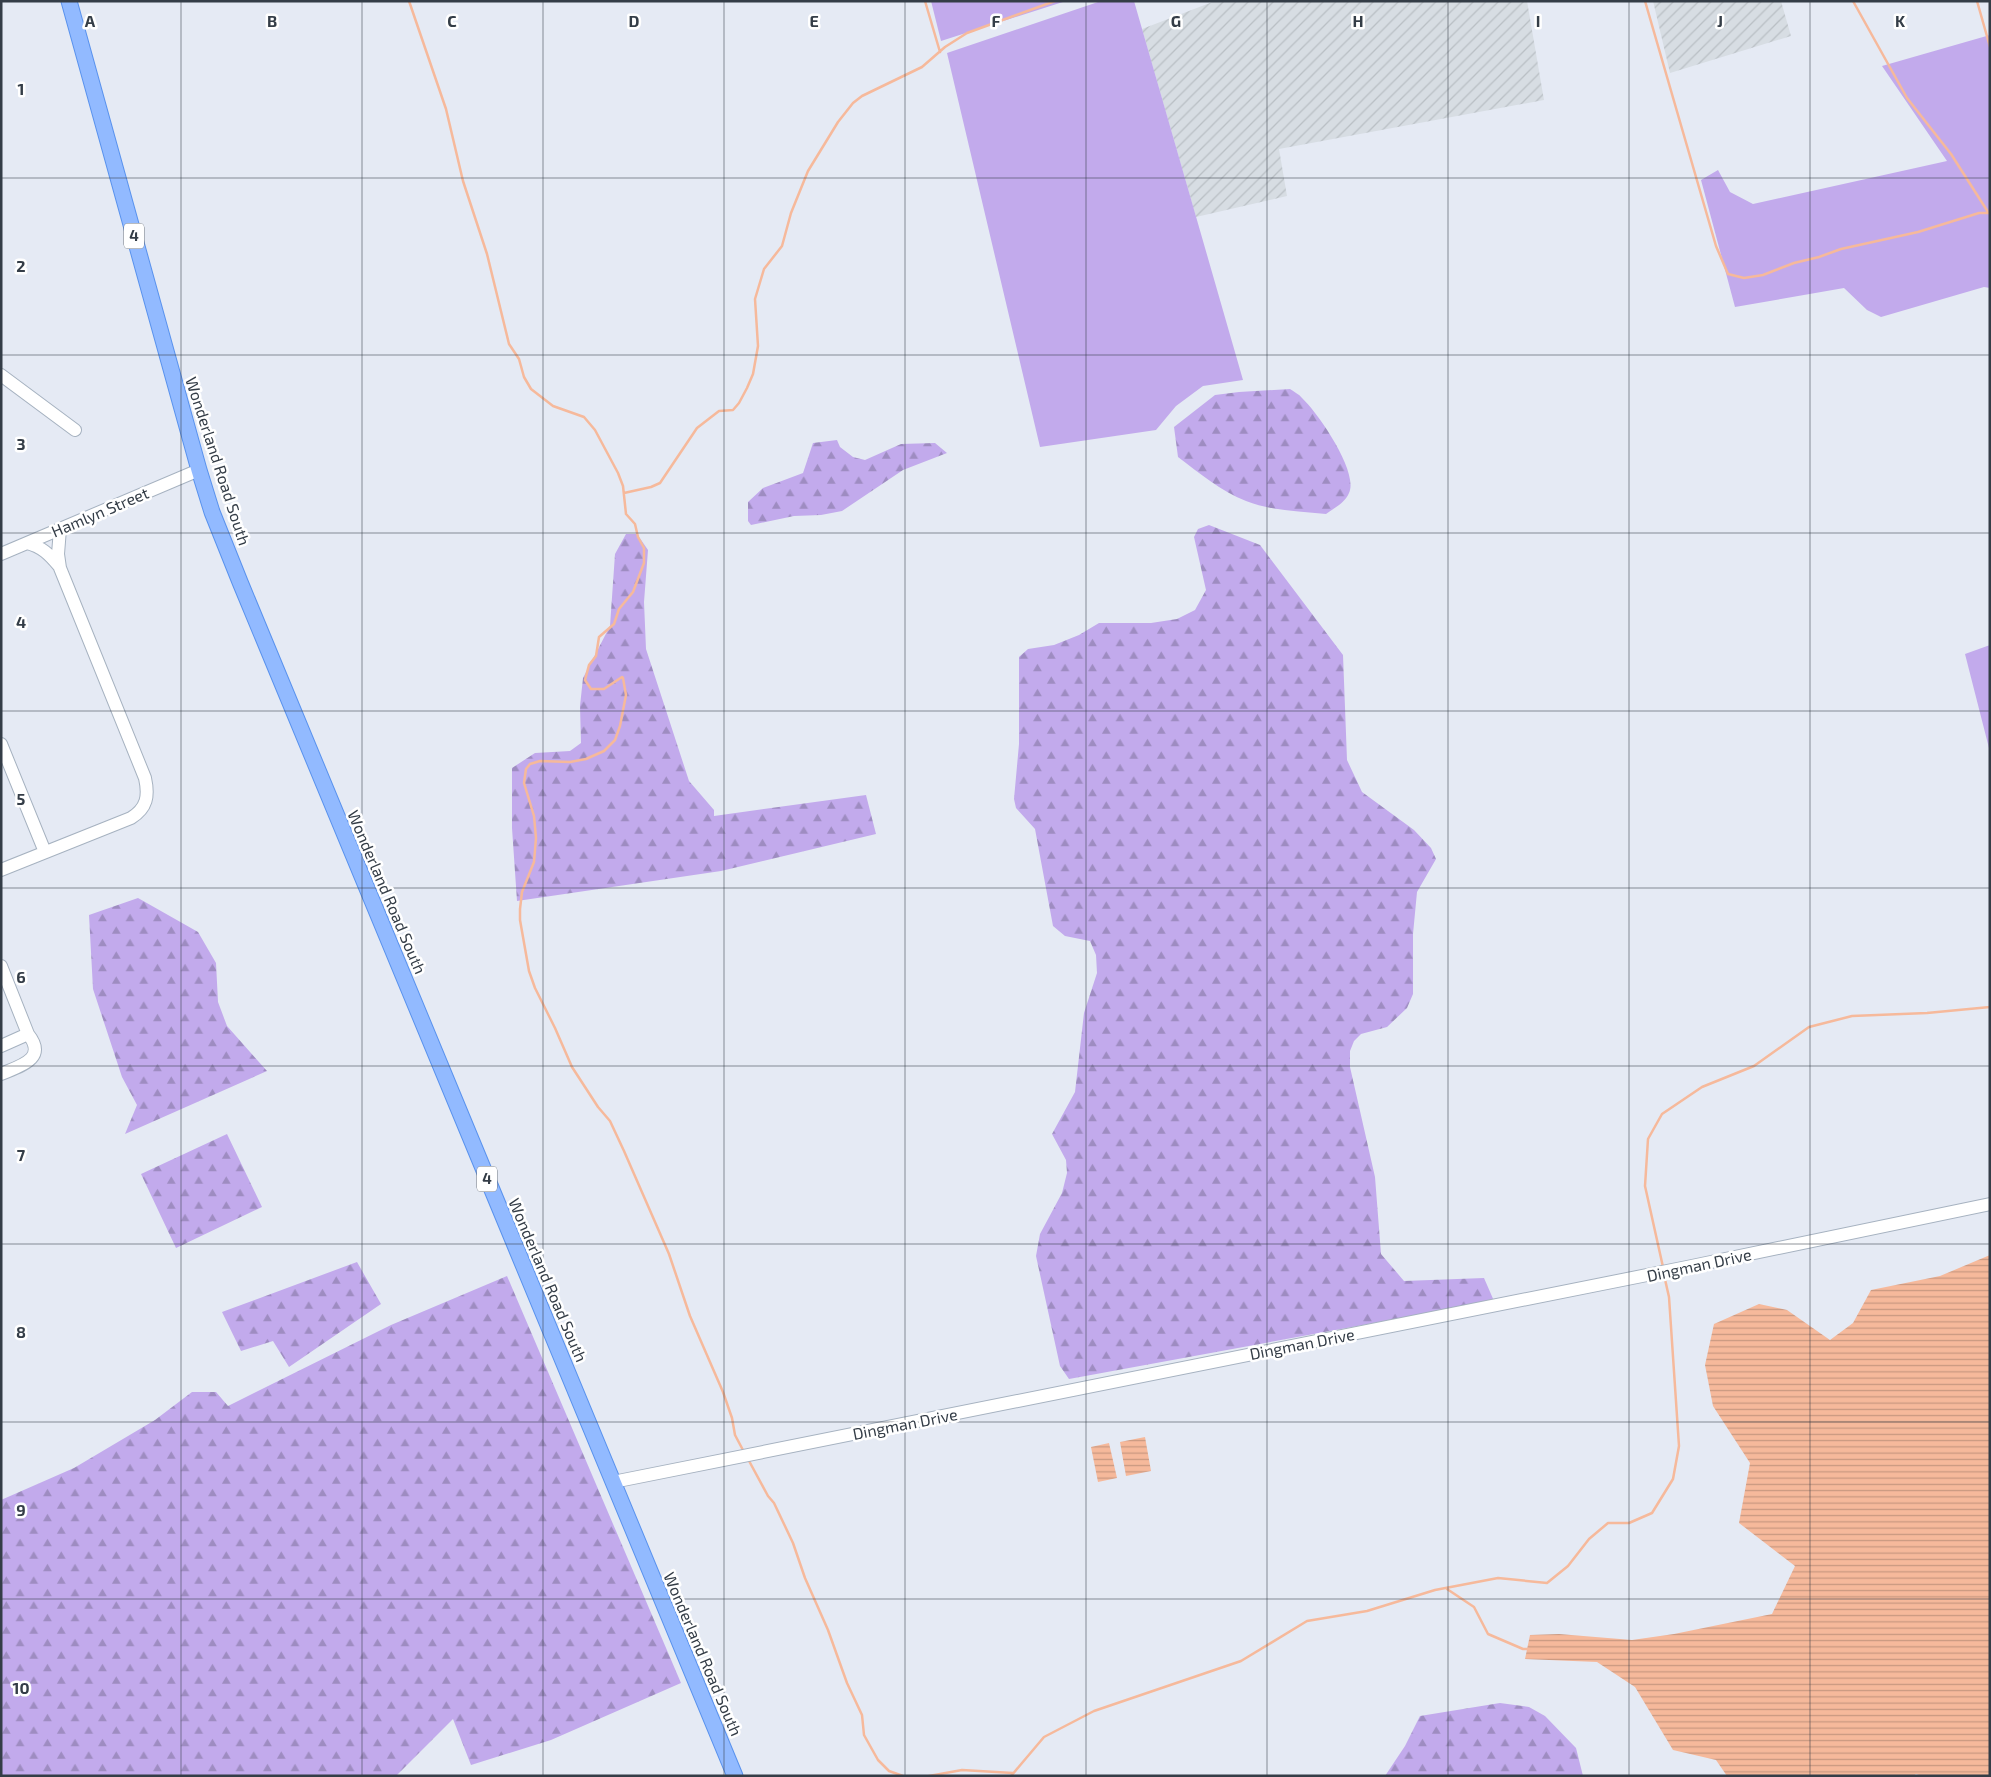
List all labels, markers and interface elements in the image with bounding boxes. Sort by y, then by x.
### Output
text: A [85,11,96,30]
text: B [267,11,277,30]
text: C [447,11,457,30]
text: D [629,11,640,30]
text: E [809,11,819,30]
text: F [992,11,1001,30]
text: G [1171,11,1181,30]
text: H [1352,11,1364,30]
text: I [1536,11,1540,30]
text: J [1717,11,1723,30]
text: K [1895,11,1906,30]
text: 1 [18,79,24,98]
road number: 4 [124,224,144,248]
text: 2 [16,256,26,275]
street label: Wonderland Road South [182,374,255,547]
text: 3 [16,434,26,453]
street label: Hamlyn Street [48,483,151,541]
text: 4 [16,612,26,631]
text: 5 [17,789,26,808]
street label: Wonderland Road South [344,807,431,977]
text: 6 [16,967,26,986]
text: 7 [17,1145,26,1164]
road number: 4 [477,1166,497,1192]
street label: Wonderland Road South [505,1195,592,1365]
street label: Dingman Drive [1645,1244,1753,1285]
text: 8 [16,1322,26,1341]
street label: Dingman Drive [1248,1324,1356,1363]
street label: Dingman Drive [851,1404,959,1443]
text: 9 [16,1500,26,1519]
street label: Wonderland Road South [660,1569,747,1739]
text: 10 [12,1678,30,1697]

